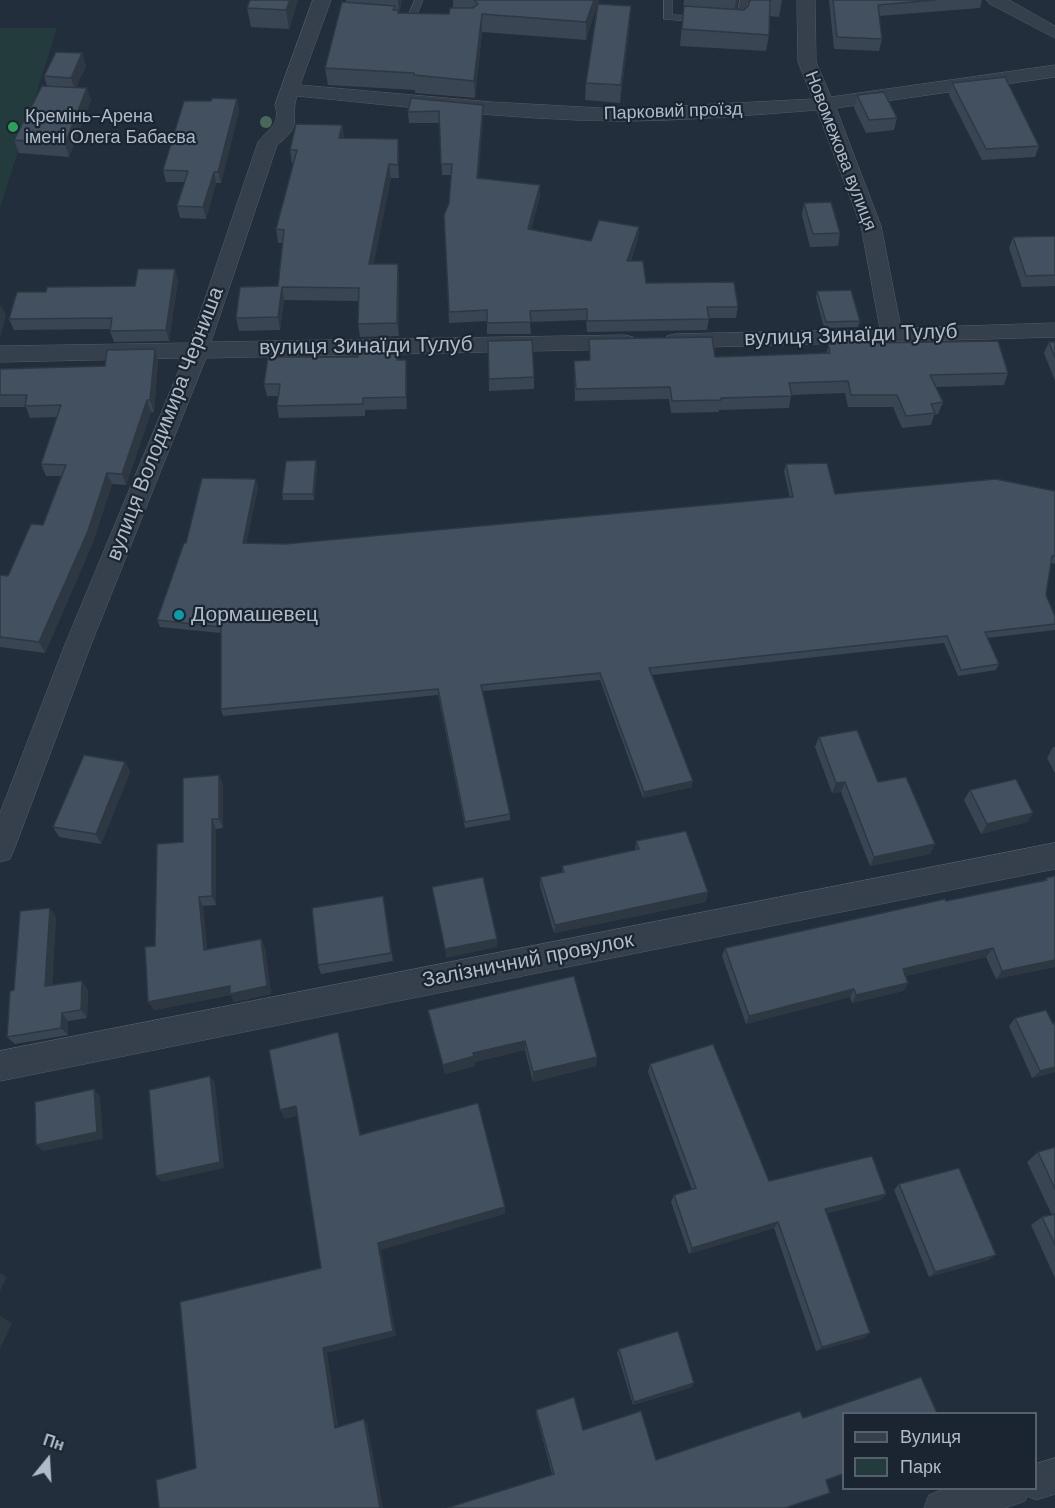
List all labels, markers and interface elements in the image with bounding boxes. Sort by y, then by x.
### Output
street label: Новомежова вулиця [800,68,880,234]
street label: Парковий проїзд [603,99,743,125]
place label: Кремінь-Арена імені Олега Бабаєва [25,106,196,148]
marker: Кремінь-Арена імені Олега Бабаєва [6,120,20,134]
street label: вулиця Володимира Черниша [102,284,230,564]
street label: вулиця Зинаїди Тулуб [744,320,958,352]
street label: вулиця Зинаїди Тулуб [259,333,473,361]
place label: Дормашевец [191,602,318,628]
marker: Дормашевец [172,608,186,622]
street label: Залізничний провулок [420,928,636,994]
legend [842,1412,1037,1490]
text: Вулиця [900,1425,961,1449]
text: Пн [40,1429,67,1456]
north arrow [18,1430,78,1490]
text: Парк [900,1455,941,1479]

